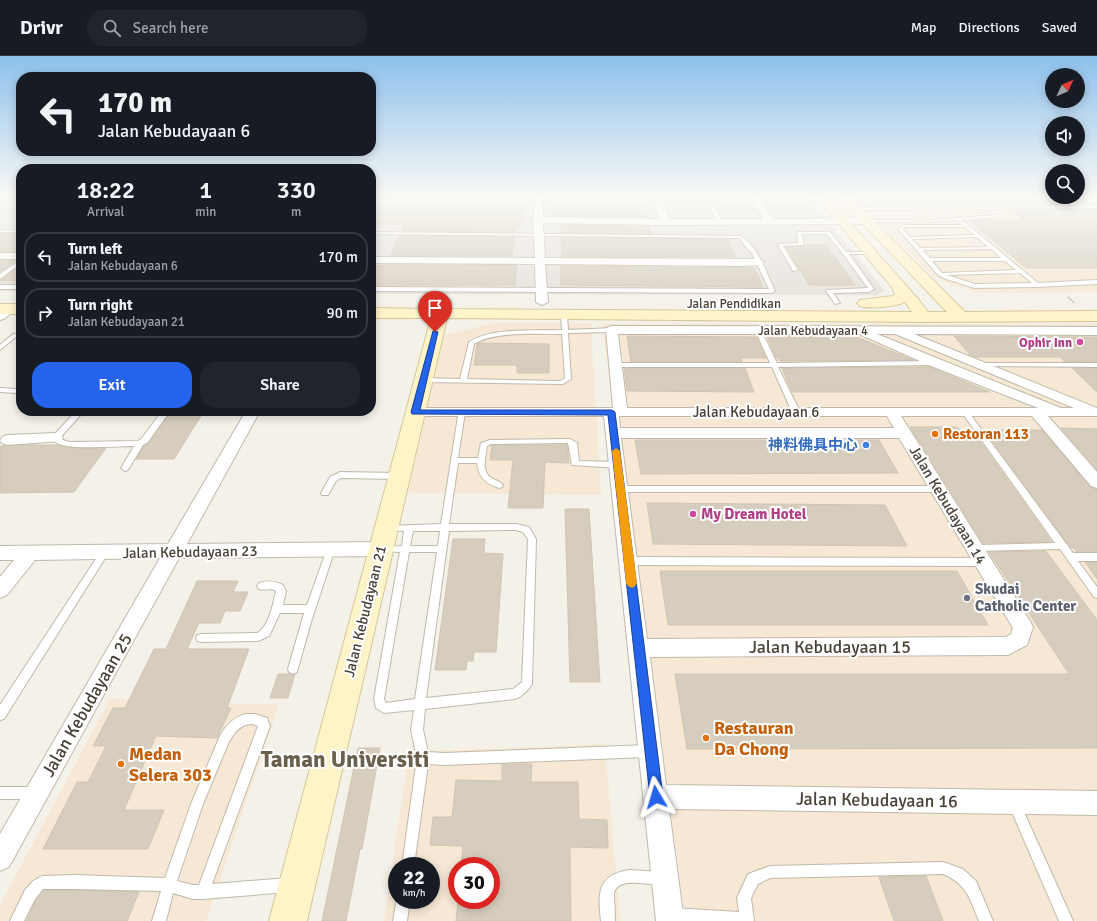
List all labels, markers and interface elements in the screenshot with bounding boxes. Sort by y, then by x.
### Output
search box [87,10,367,46]
text: Drivr [20,16,63,40]
icon: search [101,17,123,39]
text: Search here [133,19,208,37]
text: Map [911,19,937,36]
text: Directions [959,19,1020,36]
text: Saved [1042,19,1077,36]
north arrow [1045,68,1085,108]
map controls [1045,68,1085,204]
text: 170 m [98,86,172,120]
icon: left [32,88,84,140]
button: sound [1045,116,1085,156]
text: Jalan Kebudayaan 6 [98,120,250,142]
button: search [1045,164,1085,204]
text: 18:22 [76,175,135,205]
text: 1 [199,175,212,205]
text: 330 [277,175,316,205]
text: Arrival [87,204,124,220]
text: min [195,204,216,220]
text: m [291,204,301,220]
text: Turn left [68,240,122,258]
icon: left [34,246,56,268]
text: 170 m [318,248,358,266]
text: Jalan Kebudayaan 6 [68,258,178,274]
pin [418,291,452,332]
text: Turn right [68,296,133,314]
street label: Jalan Pendidikan [687,296,781,312]
icon: arrive [424,297,446,319]
icon: right [34,302,56,324]
text: 90 m [327,304,358,322]
text: Jalan Kebudayaan 21 [68,314,185,330]
street label: Jalan Kebudayaan 4 [758,323,868,339]
place label: Ophir Inn [1019,335,1072,351]
marker: Ophir Inn [1075,337,1085,347]
button: Exit [32,362,192,408]
button: Share [200,362,360,408]
street label: Jalan Kebudayaan 6 [693,403,819,421]
place label: Restoran 113 [943,425,1029,443]
marker: Restoran 113 [930,429,940,439]
place label: 神料佛具中心 [768,436,858,454]
marker: 神料佛具中心 [861,440,871,450]
street label: Jalan Kebudayaan 14 [906,443,990,567]
place label: My Dream Hotel [701,505,807,523]
marker: My Dream Hotel [688,509,698,519]
street label: Jalan Kebudayaan 23 [122,542,258,562]
street label: Jalan Kebudayaan 21 [340,543,390,679]
place label: Skudai Catholic Center [975,580,1076,615]
marker: Skudai Catholic Center [962,593,972,603]
street label: Jalan Kebudayaan 25 [37,629,137,781]
street label: Jalan Kebudayaan 15 [749,636,911,658]
place label: Restauran Da Chong [714,717,794,760]
marker: Restauran Da Chong [701,733,711,743]
place label: Medan Selera 303 [129,743,212,786]
district label: Taman Universiti [261,745,429,774]
marker: Medan Selera 303 [116,759,126,769]
position arrow [635,776,677,818]
street label: Jalan Kebudayaan 16 [796,788,958,812]
speed limit sign: 30 [448,857,500,909]
text: 22 [403,865,425,890]
text: km/h [403,887,425,899]

